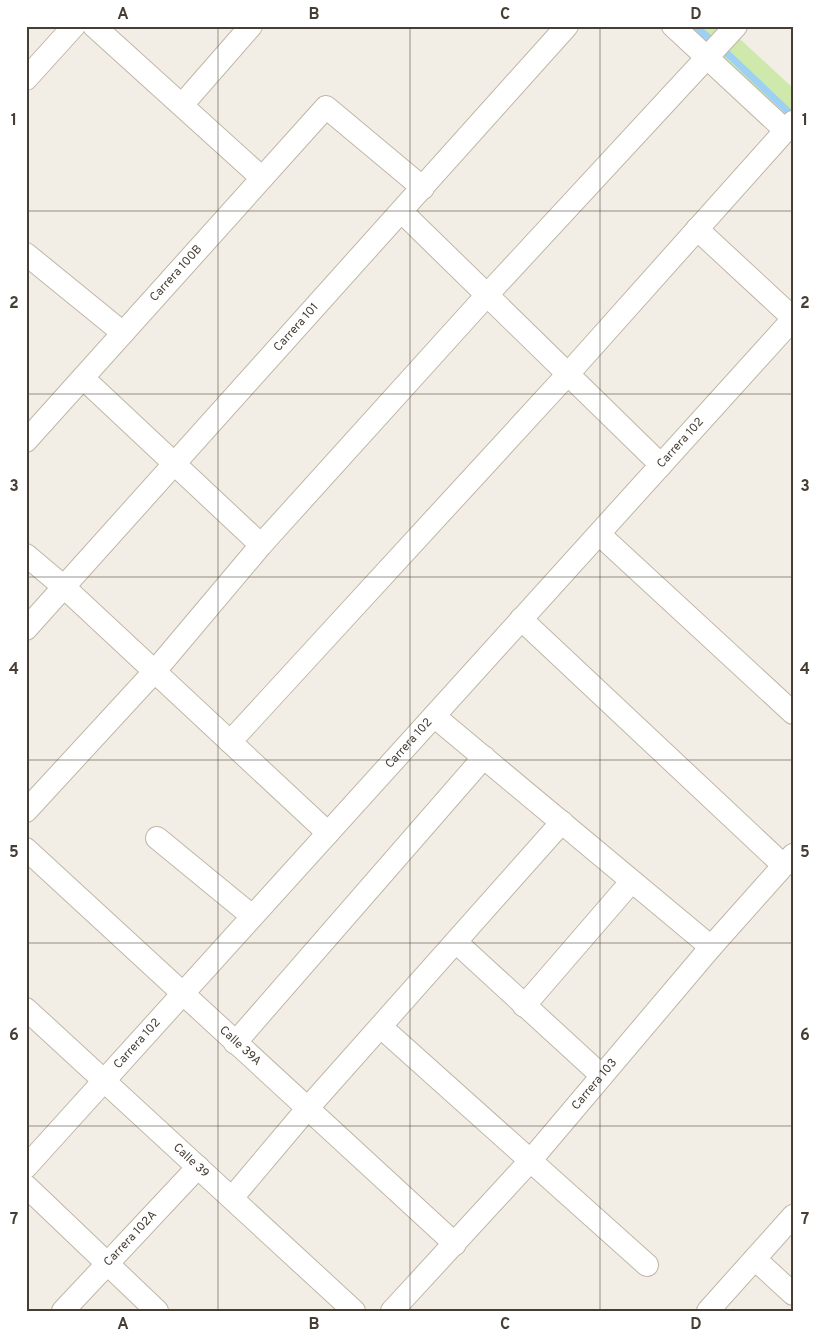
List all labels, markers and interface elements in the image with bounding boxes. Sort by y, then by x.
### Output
text: A [117,5,129,25]
text: B [308,5,320,25]
text: C [500,5,510,25]
text: D [690,5,702,25]
text: 1 [11,111,17,131]
text: 1 [802,111,808,131]
street label: Carrera 100B [147,242,206,305]
text: 2 [9,294,19,314]
text: 2 [800,294,810,314]
street label: Carrera 101 [270,300,322,355]
street label: Carrera 102 [654,414,708,472]
text: 3 [9,477,19,497]
text: 3 [800,477,810,497]
text: 4 [9,660,19,680]
text: 4 [800,660,810,680]
street label: Carrera 102 [382,715,436,772]
text: 5 [9,843,19,863]
text: 5 [800,843,810,863]
street label: Carrera 102 [110,1015,164,1073]
street label: Calle 39A [216,1023,264,1069]
text: 6 [9,1026,19,1046]
text: 6 [800,1026,810,1046]
street label: Carrera 103 [568,1055,621,1114]
street label: Calle 39 [169,1140,212,1181]
street label: Carrera 102A [101,1207,161,1270]
text: 7 [10,1210,18,1230]
text: 7 [801,1210,809,1230]
text: A [117,1315,129,1335]
text: B [308,1315,320,1335]
text: C [500,1315,510,1335]
text: D [690,1315,702,1335]

